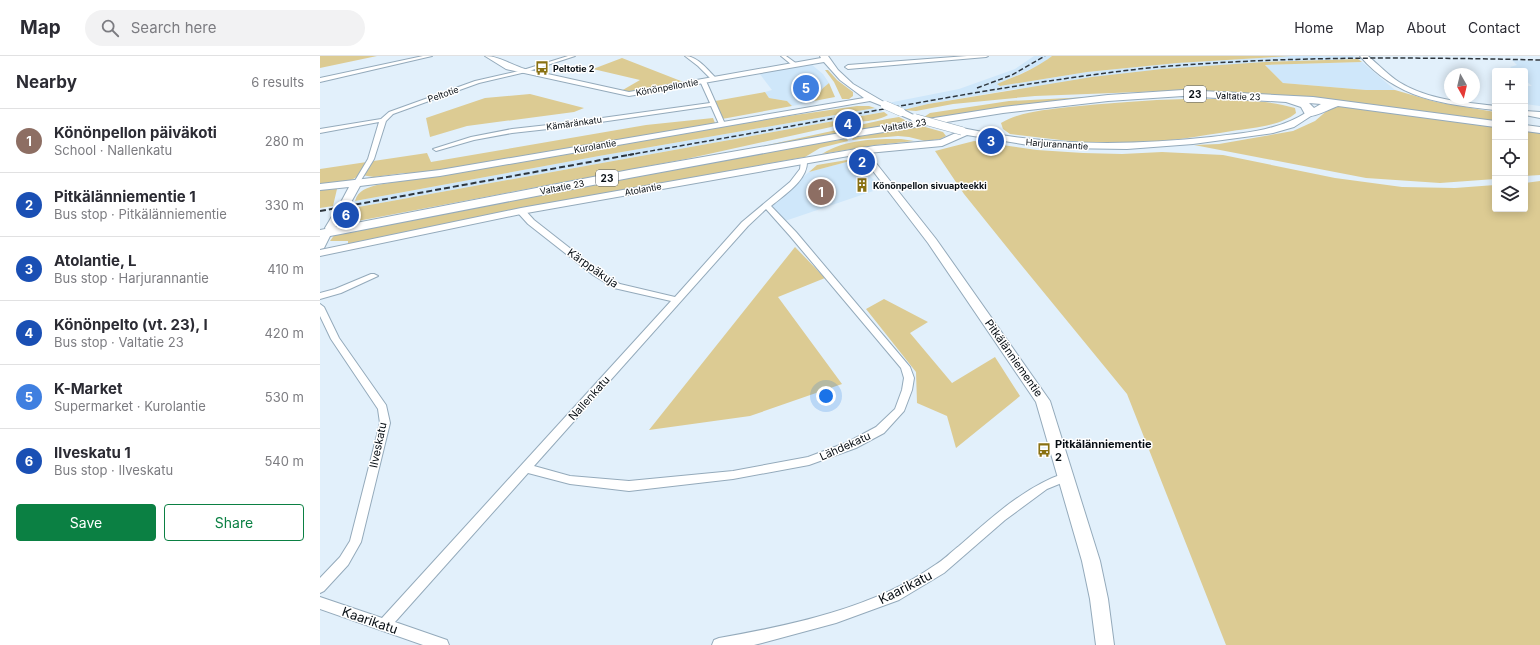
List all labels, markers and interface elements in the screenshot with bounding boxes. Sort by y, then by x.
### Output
search box [85,10,365,46]
text: Map [20,16,61,39]
icon: search [99,17,121,39]
text: Search here [131,18,216,37]
text: Home [1294,19,1333,36]
text: Map [1355,19,1385,36]
text: About [1407,19,1446,36]
text: Contact [1468,19,1520,36]
bus stop icon: Peltotie 2 [534,60,550,76]
place label: Peltotie 2 [553,63,595,74]
north arrow [1444,68,1480,104]
map controls [1492,68,1528,212]
button: + [1492,68,1528,104]
text: Nearby [16,72,77,92]
pin: 5 [793,73,819,103]
text: 6 results [251,74,304,90]
street label: Könönpellontie [635,76,699,98]
street label: Peltotie [426,84,460,104]
road number: 23 [1184,86,1206,102]
street label: Valtatie 23 [1215,90,1261,102]
button: − [1492,104,1528,140]
pin: 4 [835,109,861,139]
street label: Kämäränkatu [545,114,603,132]
street label: Valtatie 23 [881,116,928,134]
text: Könönpellon päiväkoti [54,123,217,142]
pin: 3 [978,126,1004,156]
text: 1 [26,133,32,149]
text: 280 m [265,133,304,149]
street label: Harjurannantie [1025,136,1089,152]
street label: Kurolantie [573,137,617,155]
button: locate [1492,140,1528,176]
text: School · Nallenkatu [54,142,172,158]
pin: 2 [849,147,875,177]
road number: 23 [596,170,618,186]
button: layers [1492,176,1528,212]
street label: Valtatie 23 [539,177,586,197]
pin: 1 [808,177,834,207]
building icon: Könönpellon sivuapteekki [854,177,870,193]
street label: Atolantie [624,180,662,198]
place label: Könönpellon sivuapteekki [873,180,987,191]
text: Pitkälänniementie 1 [54,187,196,206]
text: 2 [25,197,33,213]
text: 330 m [265,197,304,213]
pin: 6 [333,200,359,230]
text: Bus stop · Pitkälänniementie [54,206,227,222]
street label: Kärppäkuja [565,245,621,291]
text: Atolantie, L [54,251,137,270]
text: 3 [25,261,33,277]
text: 410 m [267,261,304,277]
text: Bus stop · Harjurannantie [54,270,209,286]
text: Könönpelto (vt. 23), I [54,315,208,334]
street label: Pitkälänniementie [982,316,1046,400]
text: 4 [25,325,33,341]
text: 420 m [264,325,304,341]
text: Bus stop · Valtatie 23 [54,334,184,350]
street label: Nallenkatu [565,373,613,423]
text: K-Market [54,379,122,398]
your location [816,386,836,406]
text: 5 [25,389,33,405]
text: 530 m [265,389,304,405]
text: Supermarket · Kurolantie [54,398,206,414]
street label: Ilveskatu [366,421,390,469]
street label: Lähdekatu [817,429,873,463]
place label: Pitkälänniementie 2 [1055,437,1152,464]
bus stop icon: Pitkälänniementie 2 [1036,442,1052,458]
text: Ilveskatu 1 [54,443,131,462]
text: 6 [25,453,33,469]
text: 540 m [264,453,304,469]
text: Bus stop · Ilveskatu [54,462,173,478]
button: Save [16,504,156,541]
button: Share [164,504,304,541]
street label: Kaarikatu [876,567,934,607]
street label: Kaarikatu [340,603,400,637]

